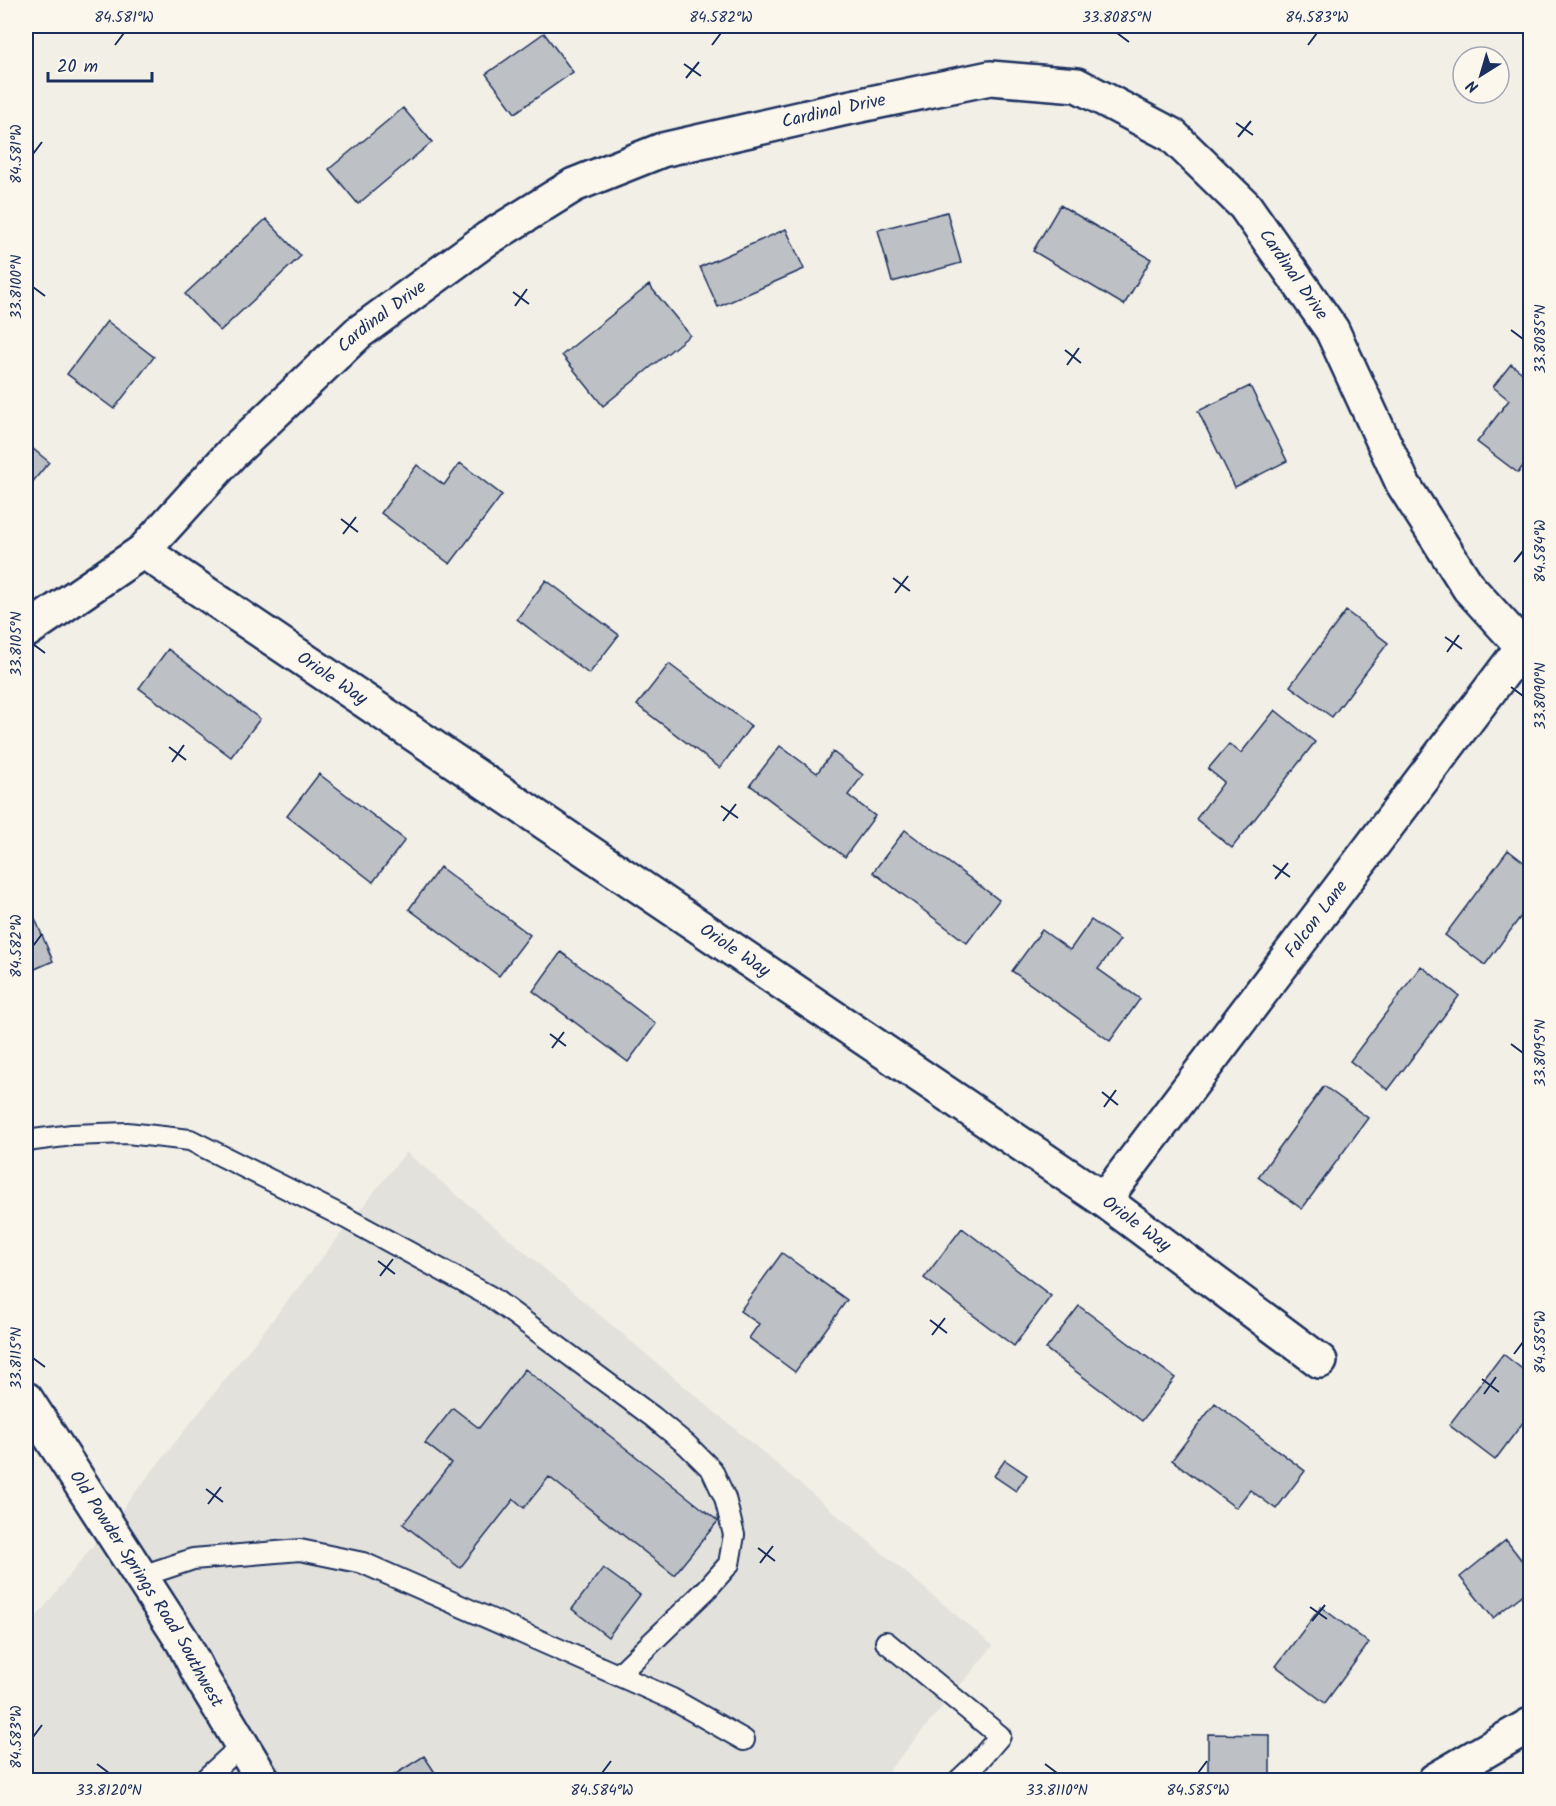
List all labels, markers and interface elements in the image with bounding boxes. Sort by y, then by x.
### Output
text: 84.581°W [94,6,154,30]
text: 84.582°W [689,6,753,30]
text: 33.8085°N [1082,6,1152,30]
text: 84.583°W [1285,6,1349,30]
scale bar [48,45,152,83]
north arrow [1451,45,1511,105]
text: 20 m [57,53,98,82]
text: N [1461,73,1484,99]
street label: Cardinal Drive [779,86,888,137]
text: 84.581°W [5,124,29,184]
street label: Cardinal Drive [1251,223,1335,326]
text: 33.8100°N [5,255,29,319]
street label: Cardinal Drive [331,273,433,360]
text: 33.8085°N [1529,304,1553,374]
text: 84.584°W [1529,519,1553,583]
text: 33.8105°N [5,611,29,677]
street label: Oriole Way [291,644,374,713]
text: 33.8090°N [1529,662,1553,730]
street label: Falcon Lane [1277,874,1356,964]
text: 84.582°W [5,914,29,978]
street label: Oriole Way [693,916,777,985]
text: 33.8095°N [1529,1019,1553,1087]
street label: Oriole Way [1096,1189,1178,1260]
text: 84.585°W [1529,1310,1553,1373]
text: 33.8115°N [5,1327,29,1389]
street label: Old Powder Springs Road Southwest [61,1465,231,1714]
text: 84.583°W [5,1705,29,1769]
text: 33.8120°N [76,1779,142,1803]
text: 84.584°W [570,1779,634,1803]
text: 33.8110°N [1026,1779,1088,1803]
text: 84.585°W [1167,1779,1230,1803]

